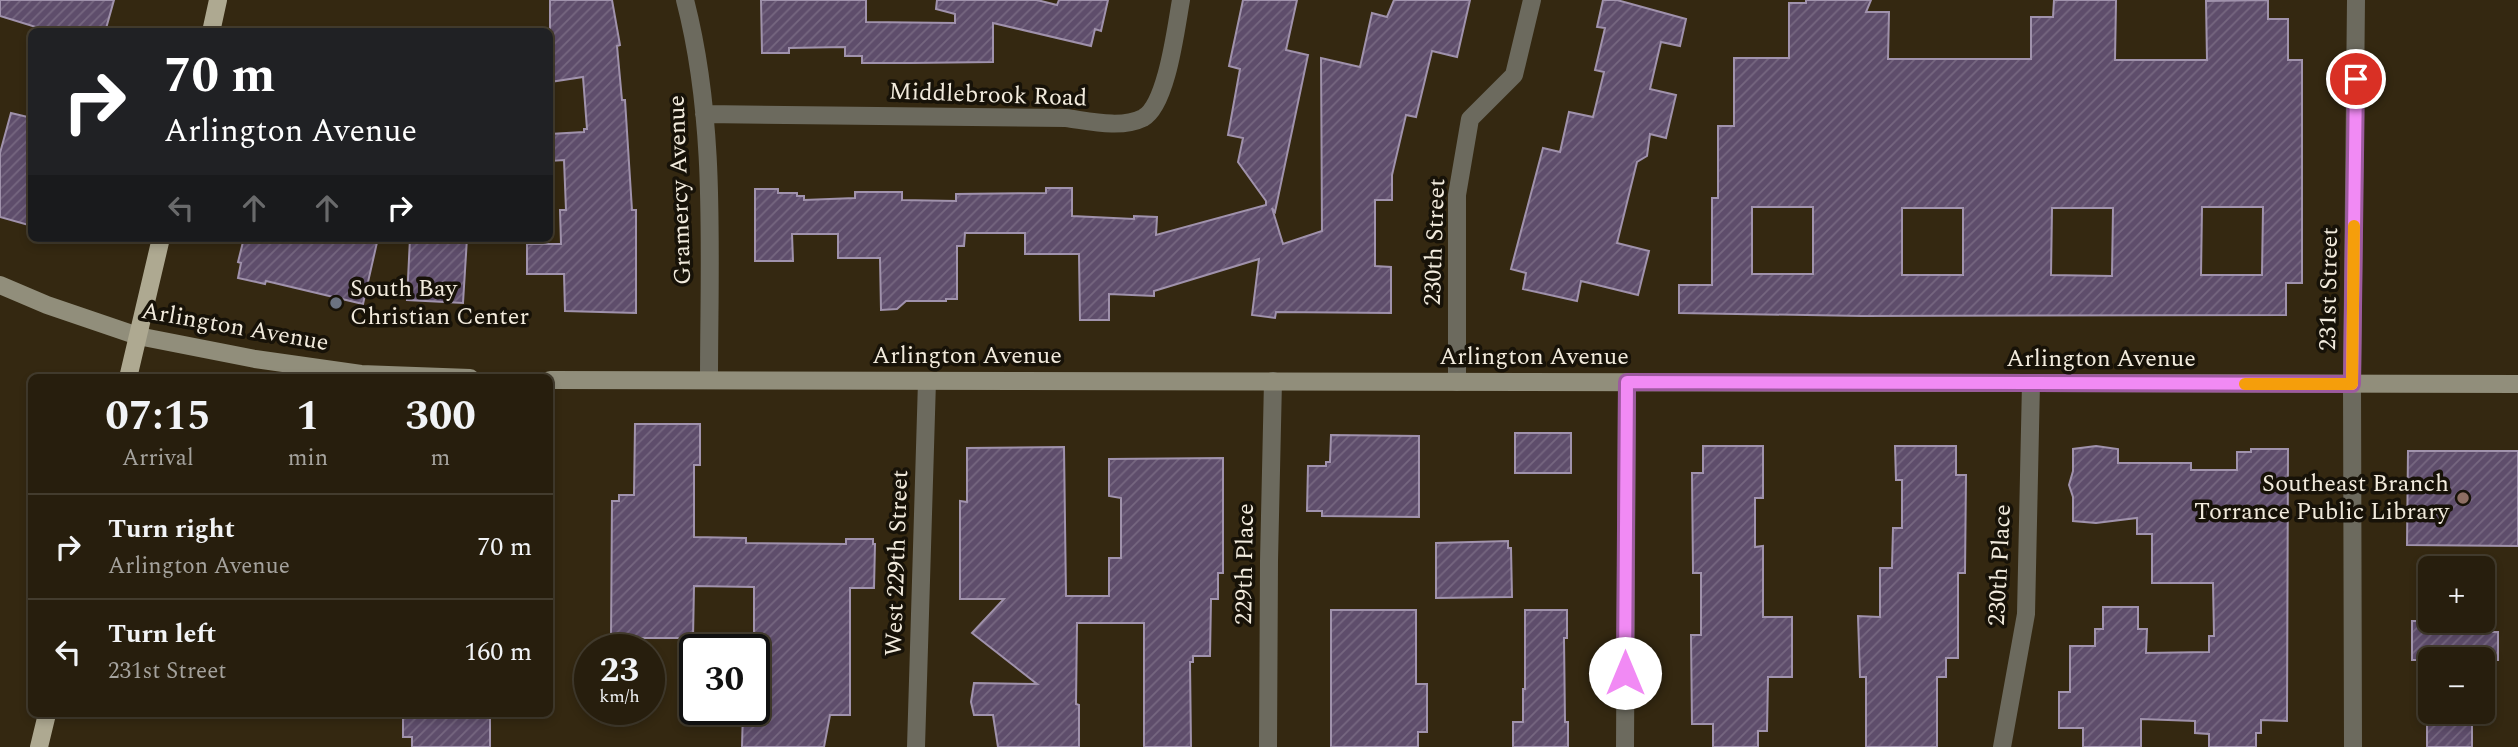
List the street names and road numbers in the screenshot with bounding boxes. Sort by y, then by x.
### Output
street label: Middlebrook Road [888,74,1088,116]
street label: Gramercy Avenue [659,94,701,286]
street label: 230th Street [1415,178,1455,306]
street label: 231st Street [2310,227,2348,351]
street label: Arlington Avenue [138,293,332,361]
street label: Arlington Avenue [872,338,1062,374]
street label: Arlington Avenue [1439,339,1629,375]
street label: Arlington Avenue [2006,341,2196,377]
street label: West 229th Street [876,469,918,657]
street label: 229th Place [1226,503,1264,625]
street label: 230th Place [1979,503,2021,627]

